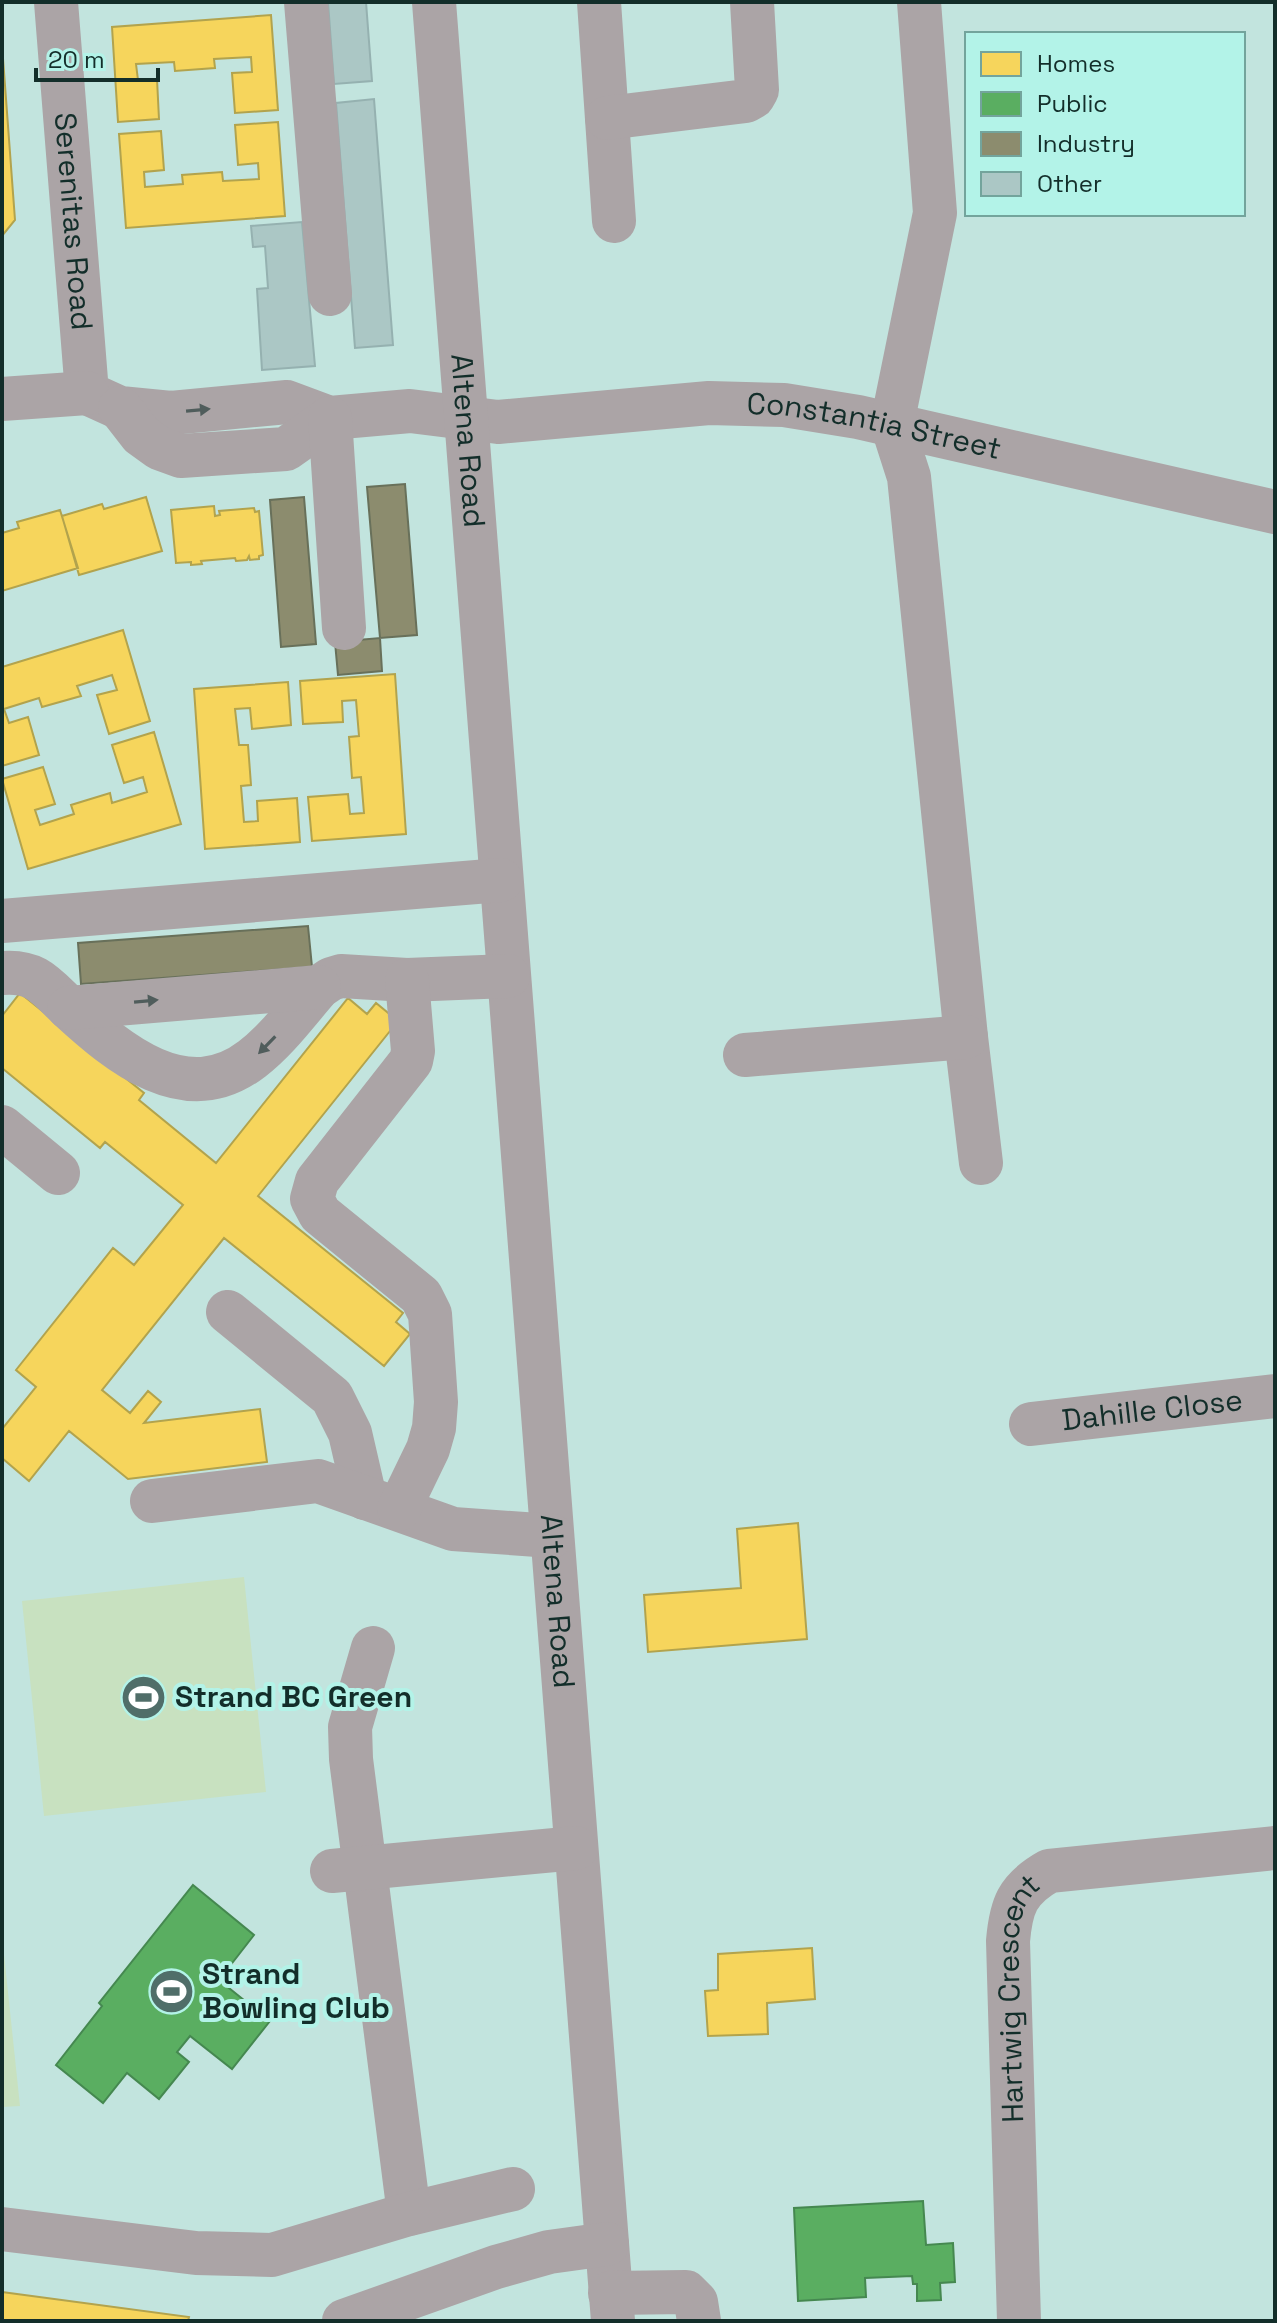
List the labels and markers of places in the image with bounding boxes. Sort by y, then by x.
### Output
sports icon: Strand BC Green [120,1673,168,1721]
place label: Strand BC Green [175,1677,412,1716]
place label: Strand Bowling Club [202,1954,390,2027]
sports icon: Strand Bowling Club [147,1967,195,2015]

